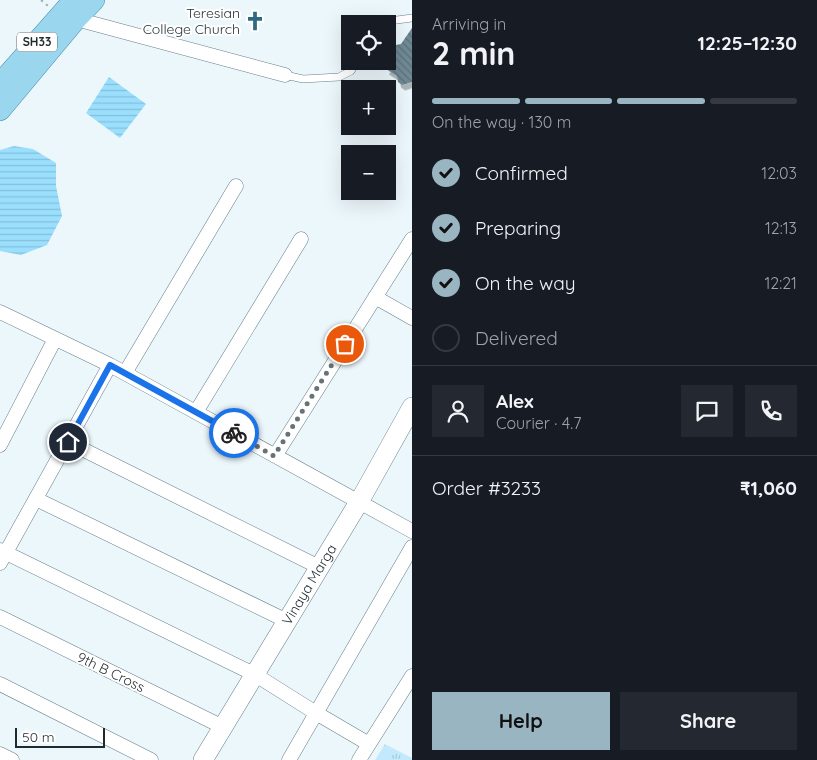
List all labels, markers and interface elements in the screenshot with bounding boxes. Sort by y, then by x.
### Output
place label: Teresian College Church [143,4,240,38]
church icon: Teresian College Church [244,10,266,32]
text: Arriving in [432,14,506,34]
map controls [341,15,396,200]
button: locate [341,15,396,70]
text: 12:25–12:30 [698,31,797,55]
road number: SH33 [17,32,57,52]
text: 2 min [432,33,515,73]
button: + [341,80,396,135]
text: On the way · 130 m [432,112,571,132]
button: − [341,145,396,200]
icon: check [432,159,460,187]
text: Confirmed [475,161,568,185]
text: 12:03 [761,163,797,183]
icon: check [432,214,460,242]
text: Preparing [475,216,561,240]
text: 12:13 [765,218,797,238]
icon: check [432,269,460,297]
text: On the way [475,271,576,295]
text: 12:21 [764,273,797,293]
pin [324,323,366,365]
text: Delivered [475,326,558,350]
icon: bag [331,330,359,358]
button: person [432,385,484,437]
button: chat [681,385,733,437]
button: phone [745,385,797,437]
text: Alex [496,389,534,413]
courier [209,408,259,458]
text: Courier · 4.7 [496,413,581,433]
icon: bike [220,419,248,447]
pin [47,421,89,463]
icon: home [54,428,82,456]
text: Order #3233 [432,476,541,500]
text: ₹1,060 [740,476,797,500]
street label: Vinaya Marga [278,541,340,628]
street label: 9th B Cross [74,648,148,696]
button: Help [432,692,610,750]
button: Share [620,692,797,750]
scale bar [15,725,105,748]
text: 50 m [22,728,55,746]

